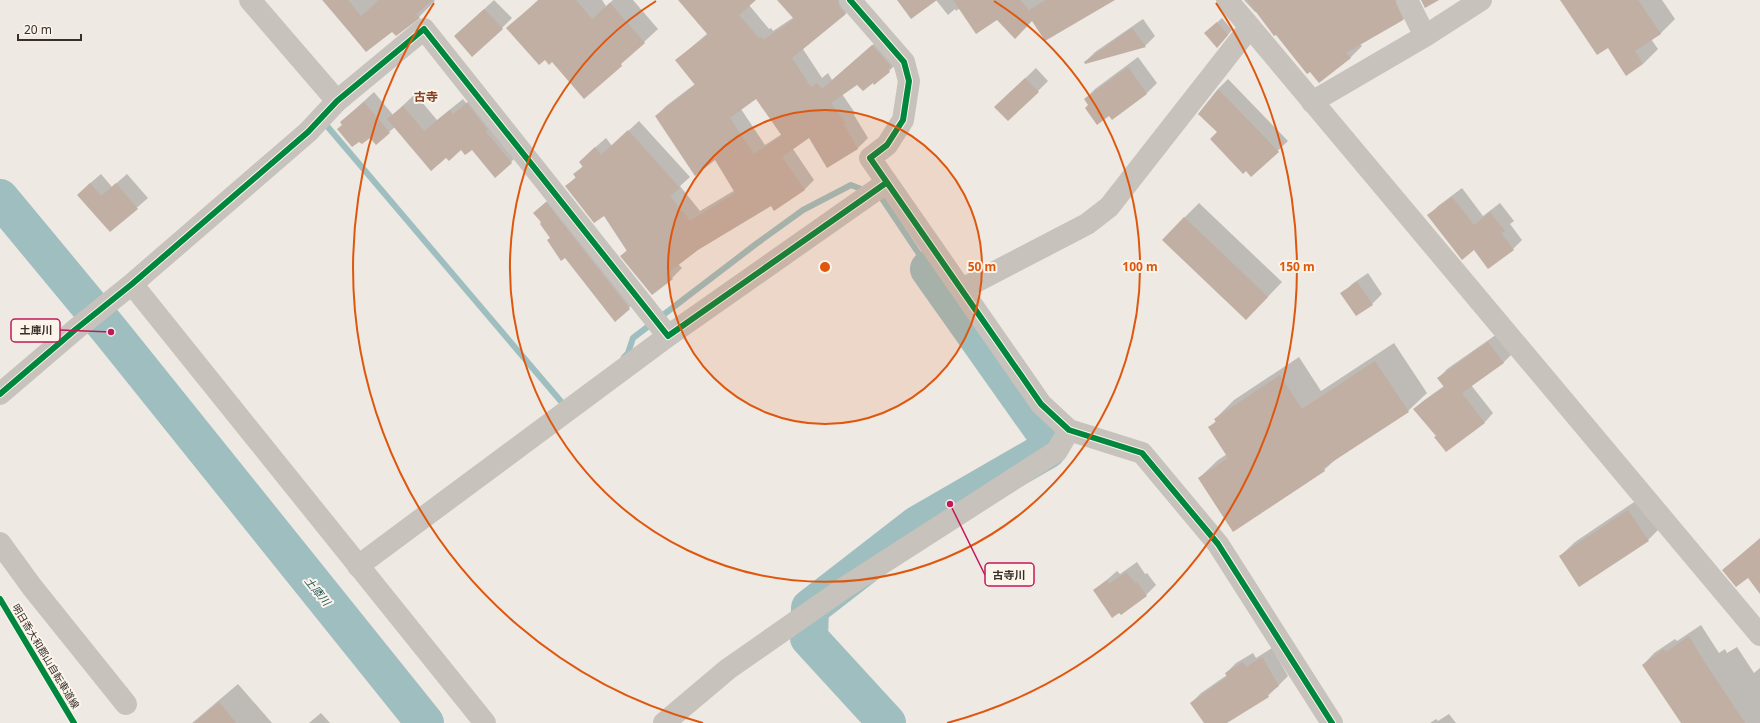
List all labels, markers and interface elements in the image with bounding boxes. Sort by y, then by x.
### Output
scale bar [18,16,81,42]
text: 20 m [24,21,52,38]
district label: 古寺 [414,88,438,105]
text: 50 m [968,258,996,275]
text: 100 m [1122,258,1158,275]
text: 150 m [1279,258,1315,275]
centre of rings [818,260,832,274]
callout: 土庫川 [11,319,60,342]
text: 土庫川 [20,322,53,337]
callout: 古寺川 [985,563,1034,586]
text: 古寺川 [993,567,1026,582]
water label: 土庫川 [302,573,335,609]
street label: 明日香大和郡山自転車道線 [9,601,83,711]

